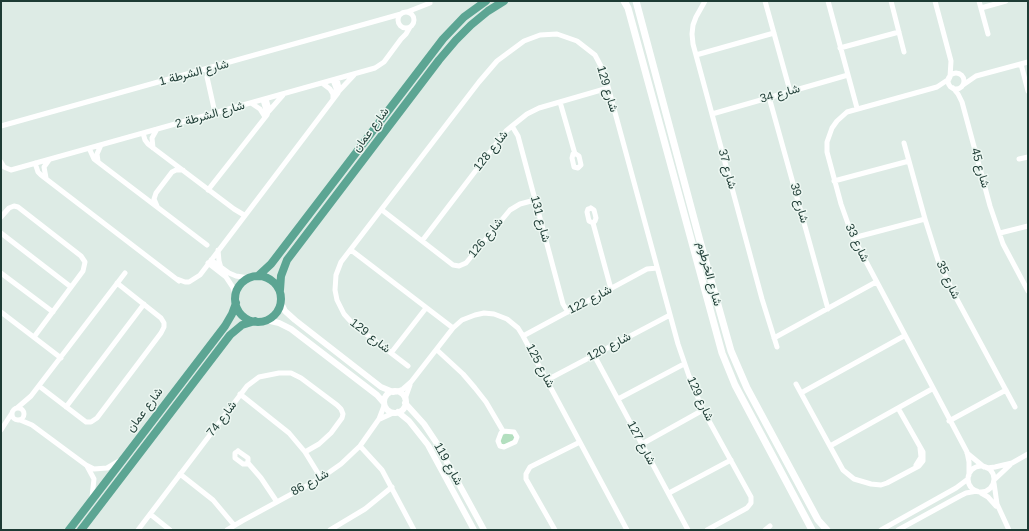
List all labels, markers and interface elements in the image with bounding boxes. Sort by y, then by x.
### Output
street label: شارع الشرطة 1 [158,57,230,89]
street label: شارع 129 [593,64,621,114]
street label: شارع 34 [758,81,802,107]
street label: شارع الشرطة 2 [174,98,246,132]
street label: شارع عمان [350,105,392,155]
street label: شارع 128 [471,128,511,174]
street label: شارع 45 [967,146,993,190]
street label: شارع 37 [715,147,739,191]
street label: شارع 39 [787,181,811,225]
street label: شارع 131 [527,194,553,244]
street label: شارع 126 [465,215,507,261]
street label: شارع 33 [842,221,872,265]
street label: شارع الخرطوم [694,240,724,308]
street label: شارع 35 [933,258,963,302]
street label: شارع 122 [566,282,614,318]
street label: شارع 129 [347,316,393,356]
street label: شارع 120 [585,329,633,365]
street label: شارع 125 [522,342,558,390]
street label: شارع 129 [683,374,717,424]
street label: شارع عمان [124,385,166,435]
street label: شارع 74 [204,398,240,440]
street label: شارع 127 [623,419,659,467]
street label: شارع 119 [430,440,466,488]
street label: شارع 86 [289,467,331,499]

